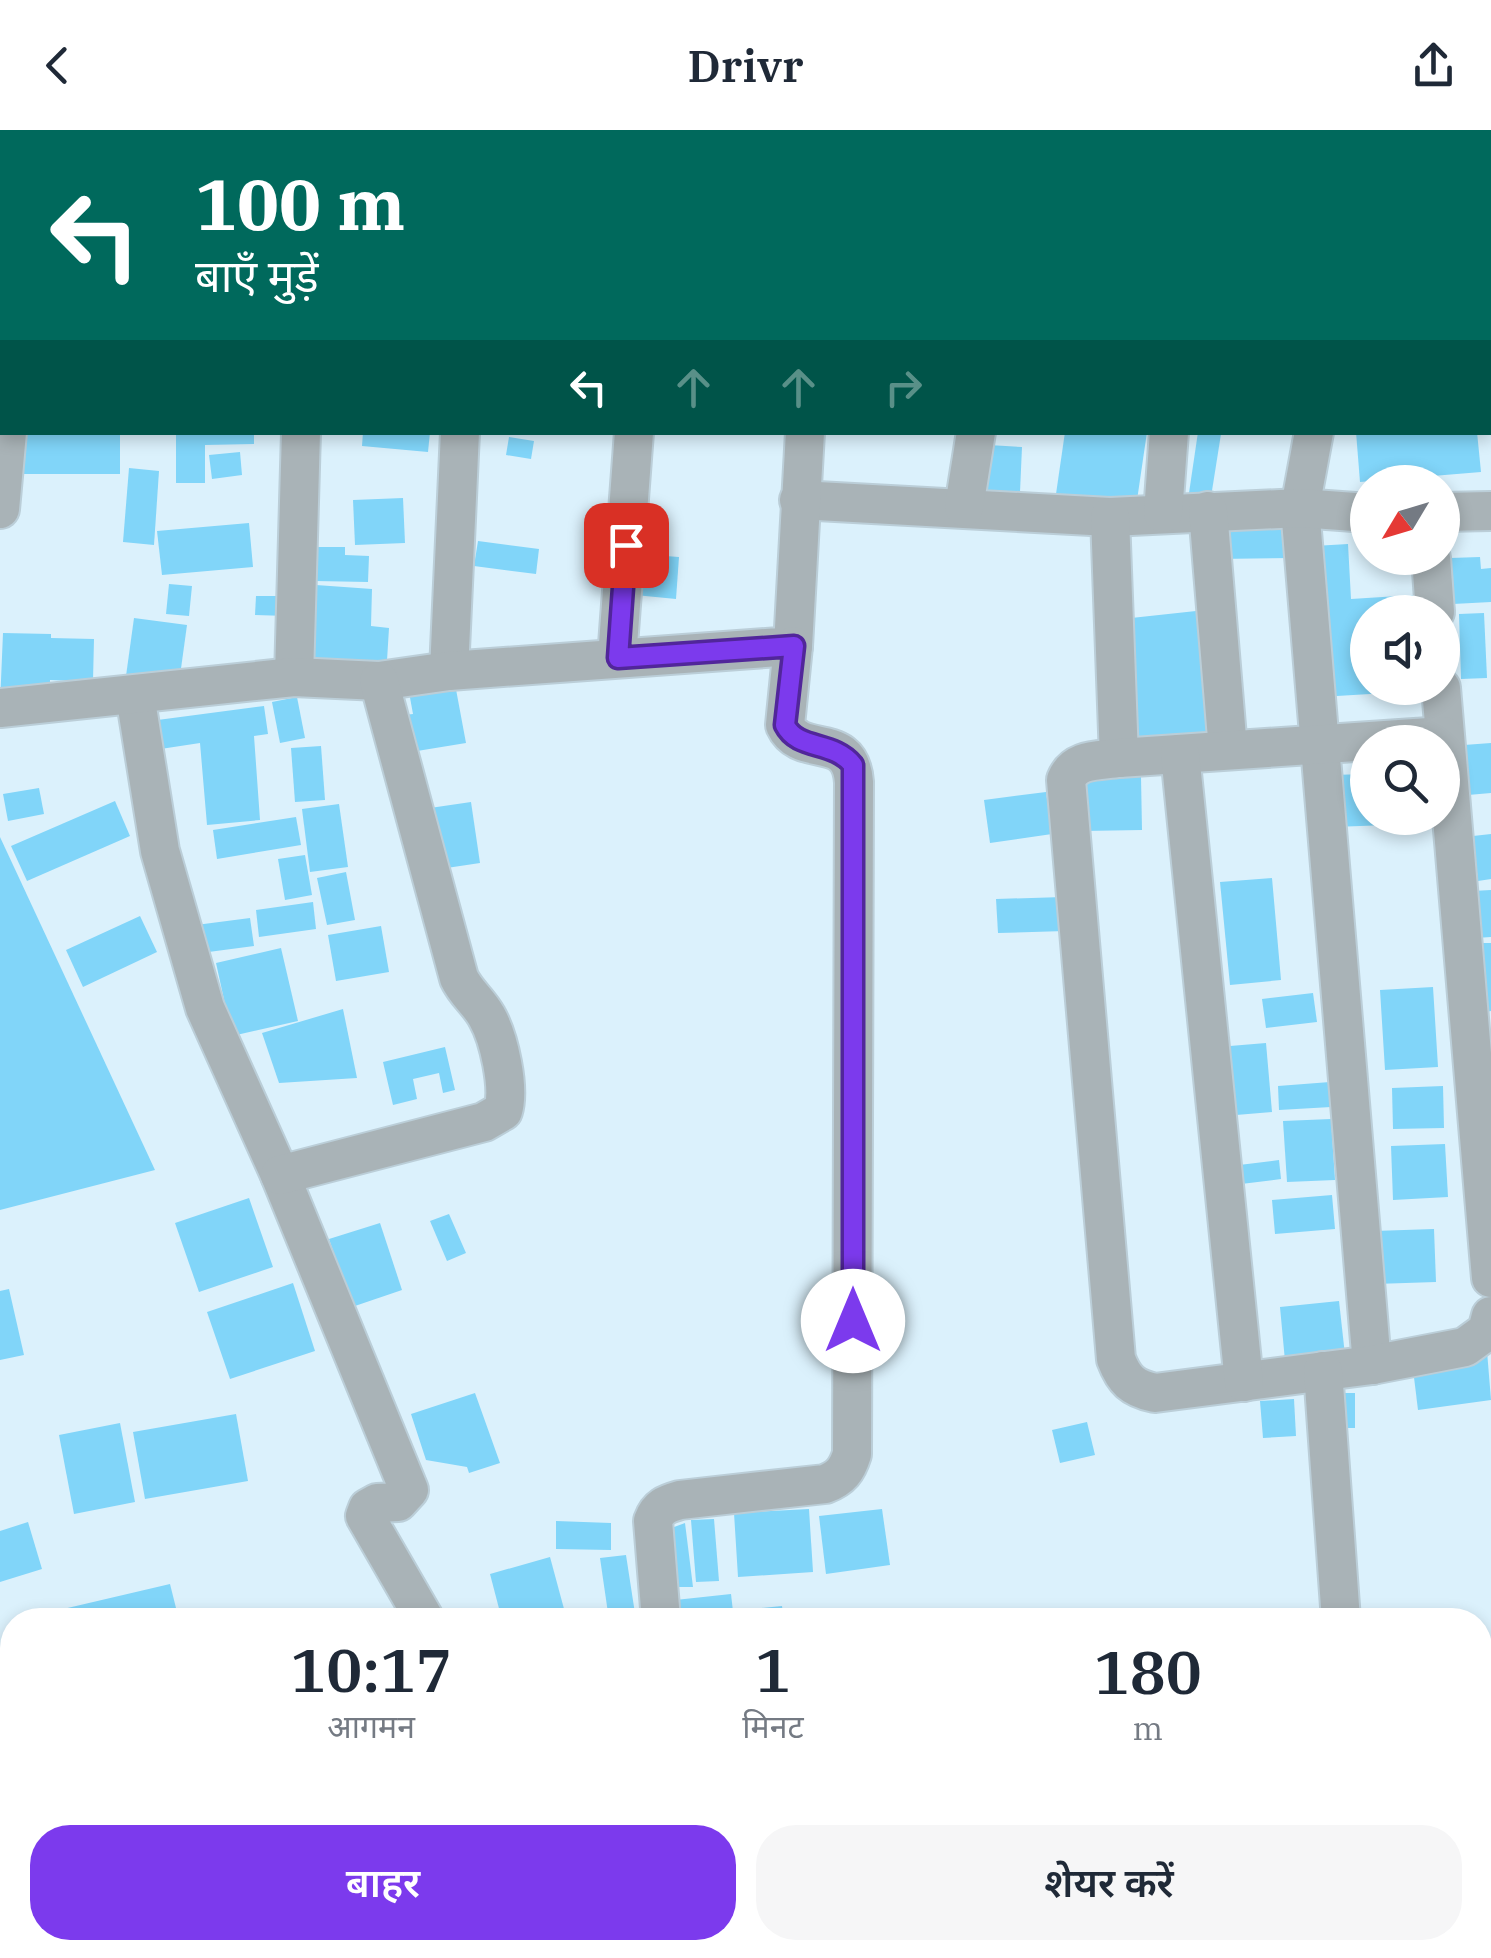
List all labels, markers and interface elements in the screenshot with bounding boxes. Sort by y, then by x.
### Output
text: Drivr [687,36,804,94]
icon: back [30,38,85,93]
icon: share [1406,38,1461,93]
text: 100 m [195,158,405,249]
icon: left [30,170,160,300]
text: बाएँ मुड़ें [195,246,319,304]
icon: left [561,360,616,415]
icon: ahead [666,360,721,415]
icon: ahead [771,360,826,415]
icon: right [876,360,931,415]
north arrow [1350,465,1460,575]
map controls [1350,465,1460,835]
pin [584,503,669,588]
icon: arrive [599,518,654,573]
button: sound [1350,595,1460,705]
button: search [1350,725,1460,835]
position arrow [801,1269,905,1373]
text: 10:17 [290,1630,452,1709]
text: 1 [755,1630,791,1709]
text: 180 [1094,1632,1202,1711]
text: आगमन [327,1705,415,1747]
text: मिनट [742,1705,804,1747]
text: m [1133,1707,1163,1749]
button: बाहर [30,1825,736,1940]
button: शेयर करें [756,1825,1462,1940]

